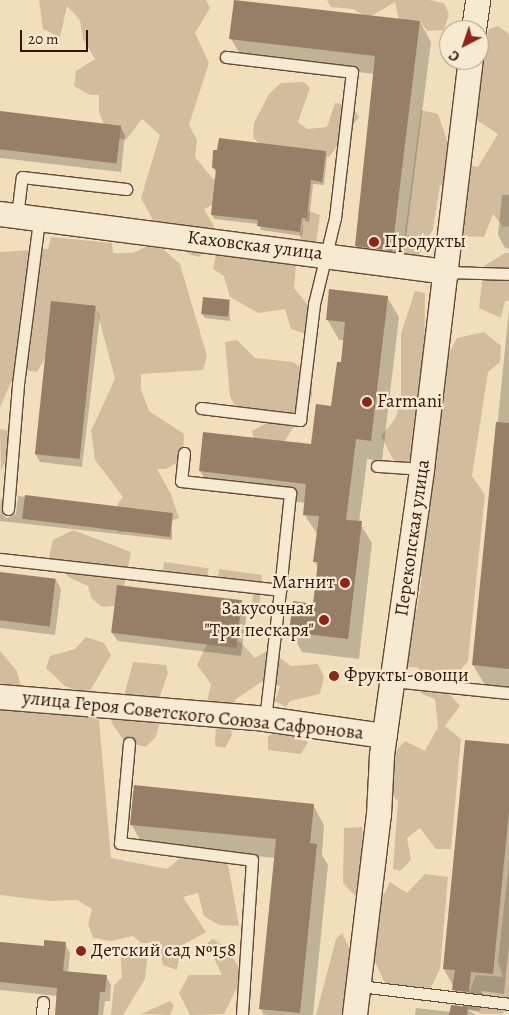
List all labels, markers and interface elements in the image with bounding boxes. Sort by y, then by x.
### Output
scale bar [22,20,90,52]
north arrow [439,20,489,70]
text: 20 m [28,29,59,49]
text: С [445,46,464,66]
street label: Каховская улица [186,226,324,266]
place label: Продукты [384,231,466,253]
marker: Продукты [368,236,380,248]
place label: Farmani [377,391,442,413]
marker: Farmani [361,396,373,408]
street label: Перекопская улица [391,458,435,618]
place label: Магнит [272,572,335,594]
marker: Магнит [339,577,351,589]
place label: Закусочная "Три пескаря" [204,598,314,642]
marker: Закусочная "Три пескаря" [318,614,330,626]
place label: Фрукты-овощи [344,665,469,687]
marker: Фрукты-овощи [328,670,340,682]
street label: улица Героя Советского Союза Сафронова [21,687,365,745]
place label: Детский сад №158 [91,940,236,962]
marker: Детский сад №158 [75,945,87,957]

